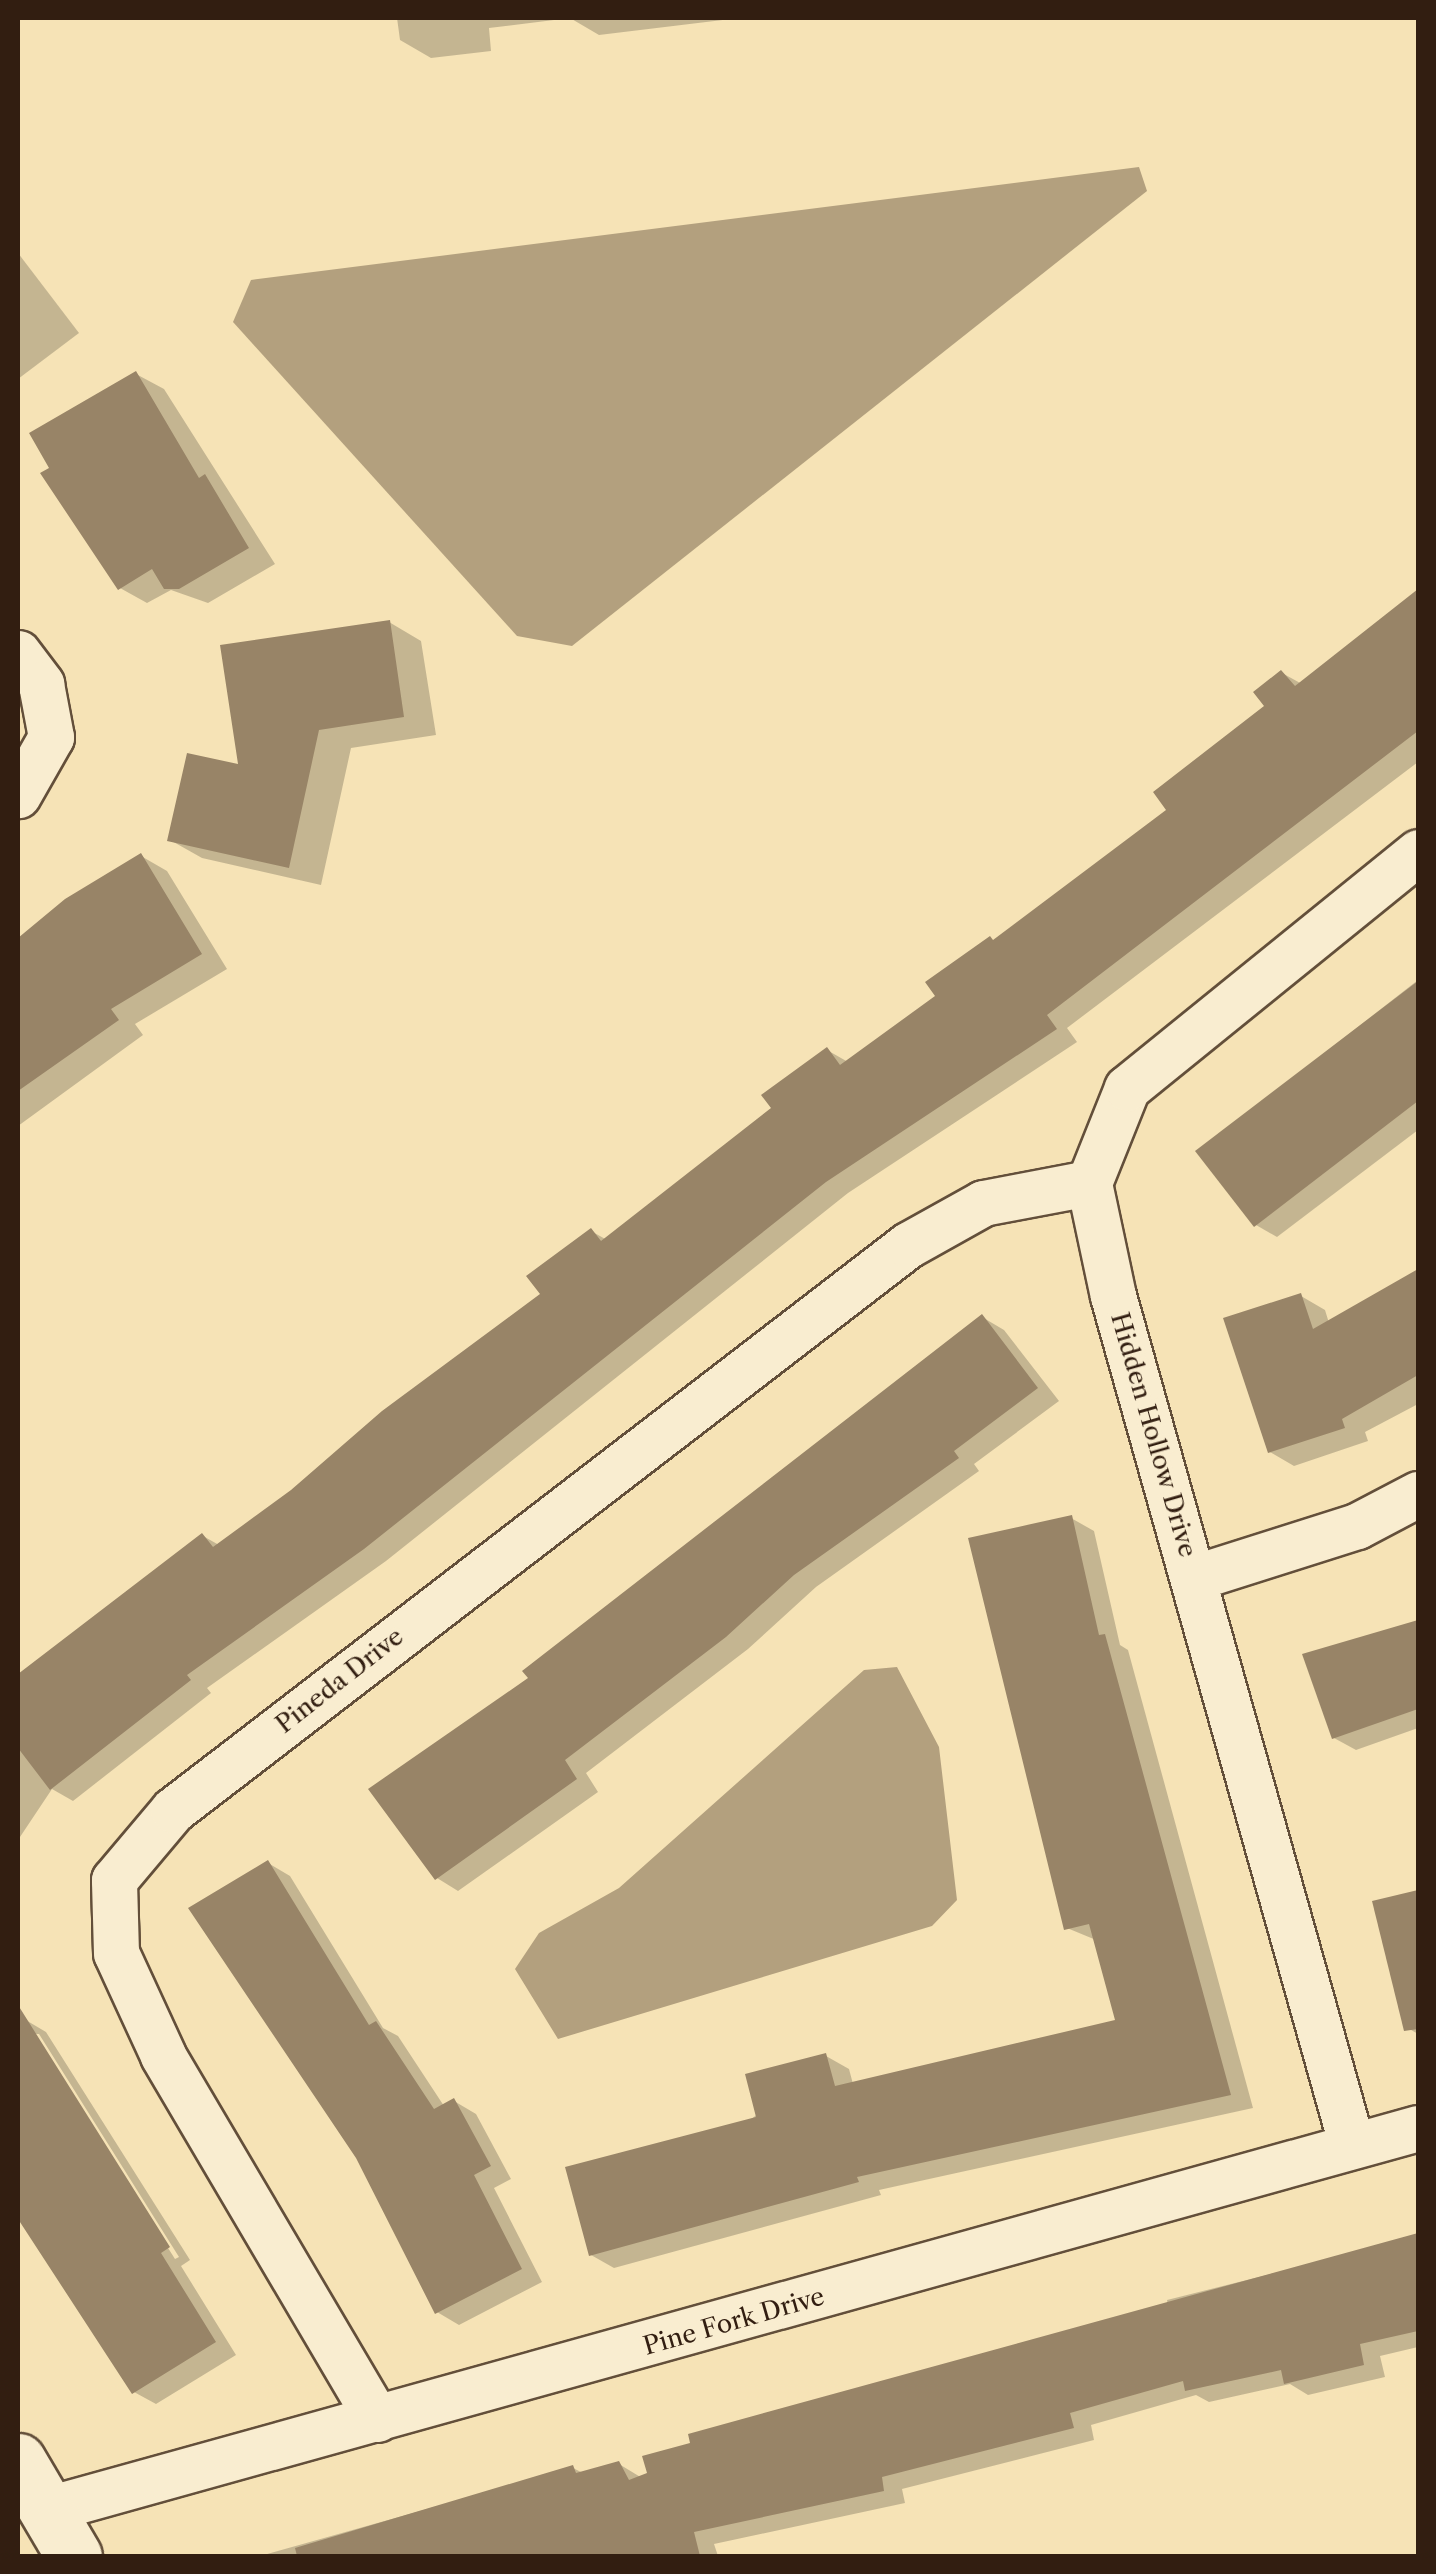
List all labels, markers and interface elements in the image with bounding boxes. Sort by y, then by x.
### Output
street label: Hidden Hollow Drive [1104,1309,1202,1561]
street label: Pineda Drive [270,1622,410,1740]
street label: Pine Fork Drive [640,2282,828,2362]

